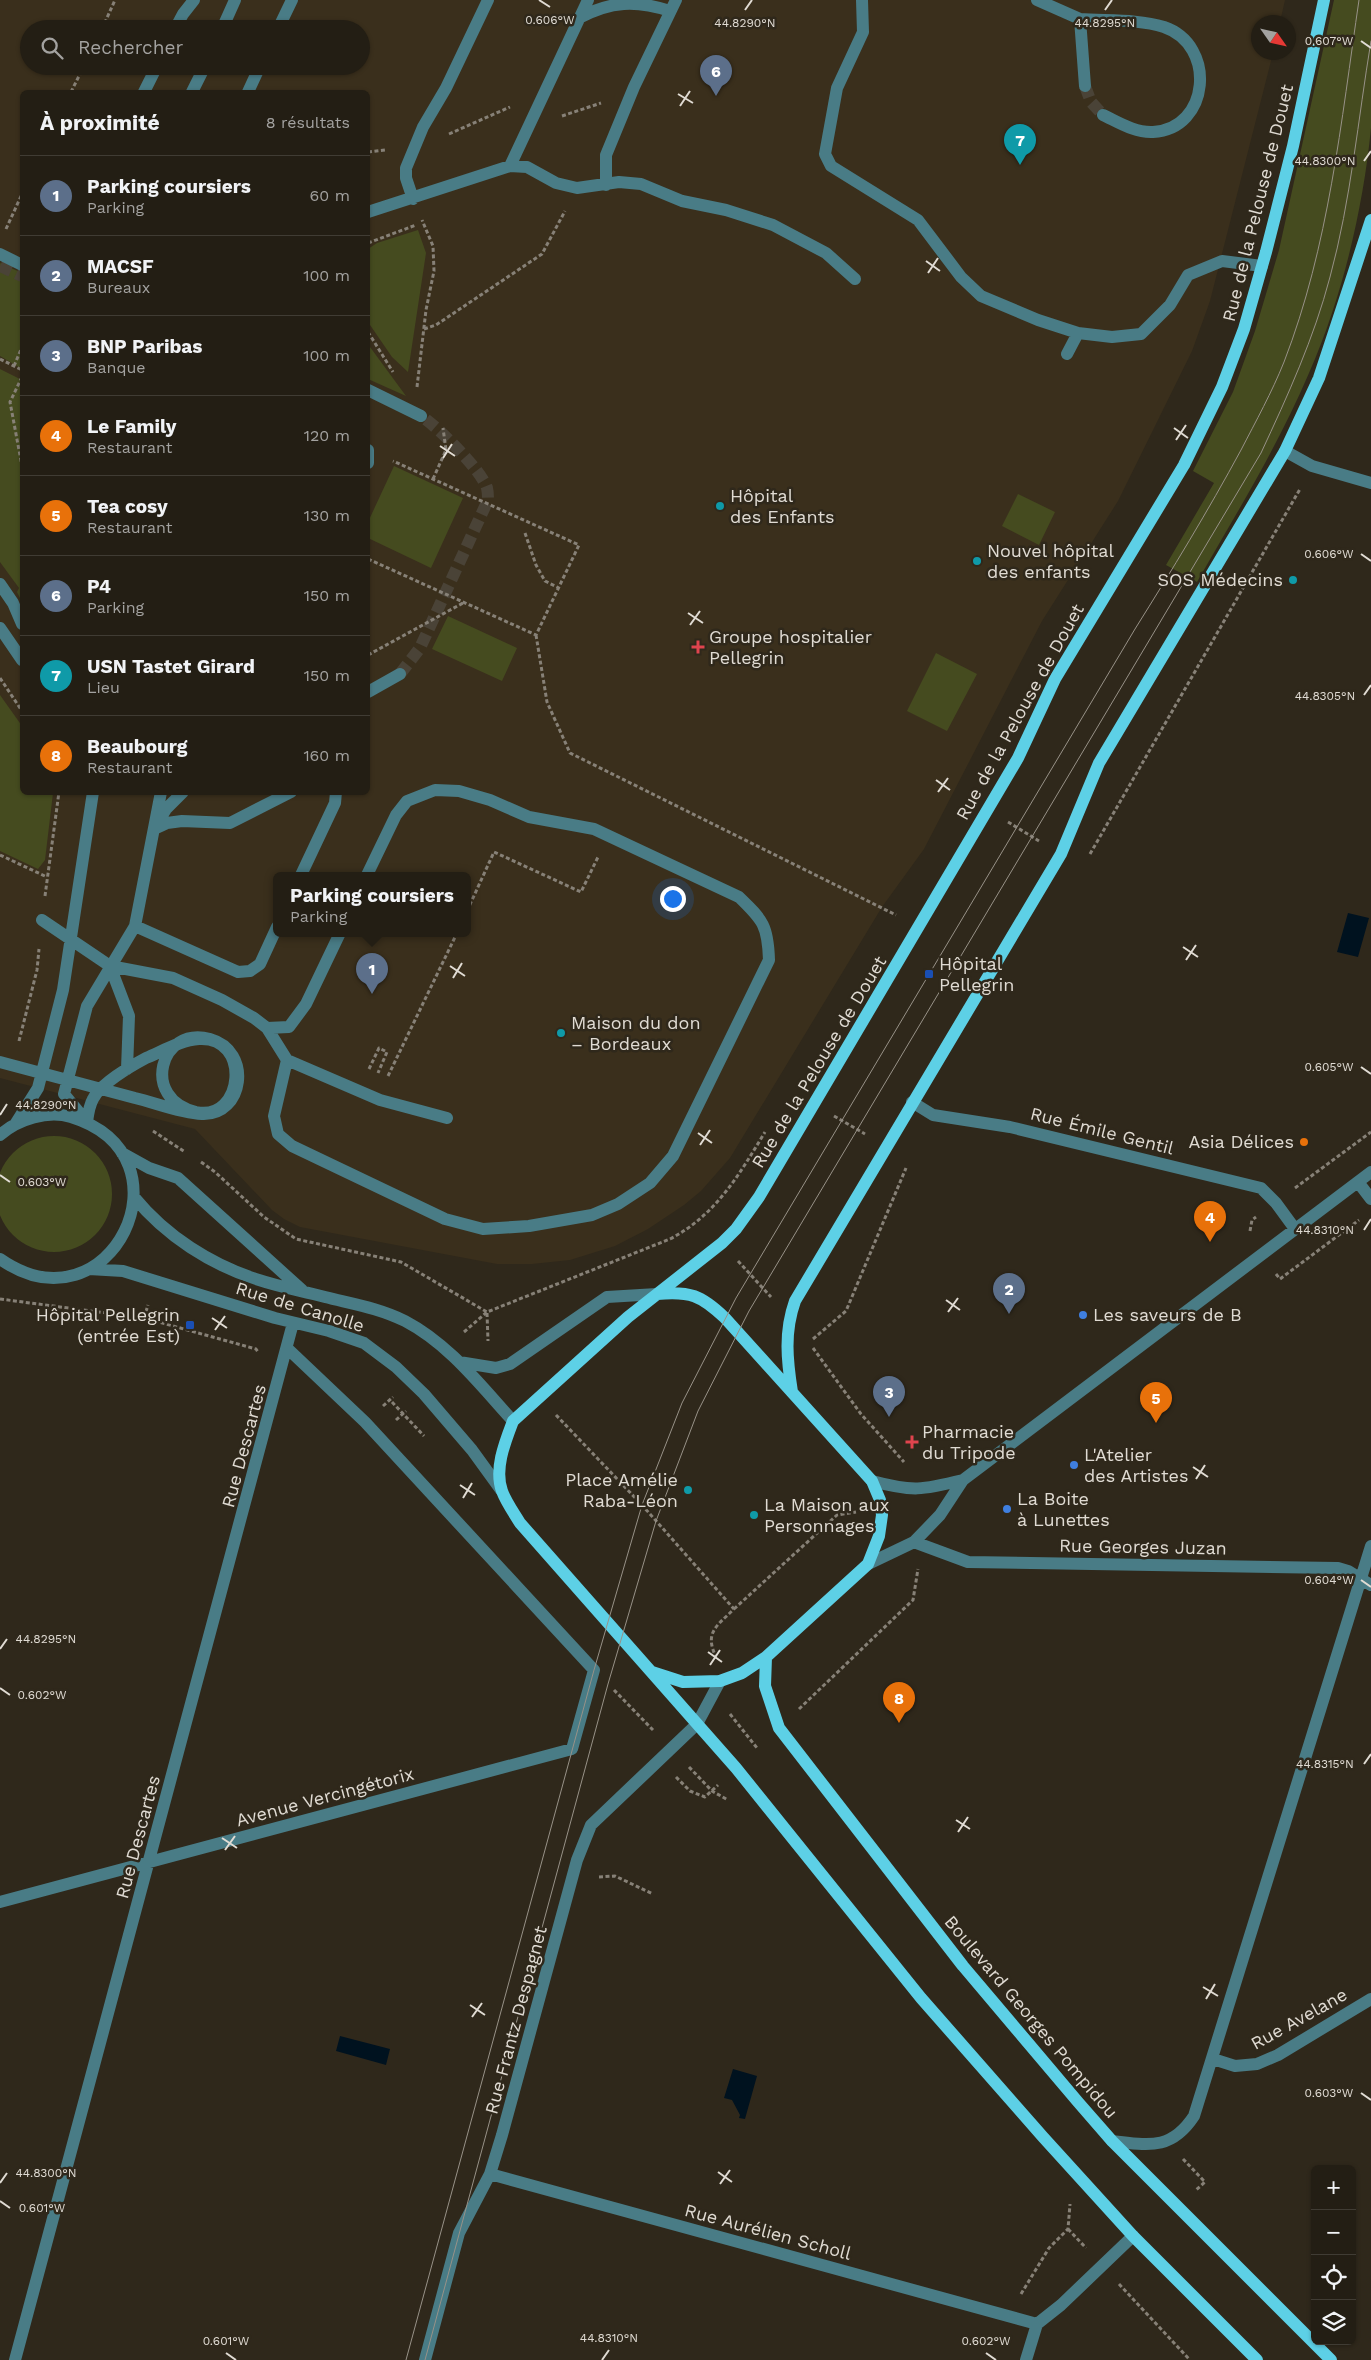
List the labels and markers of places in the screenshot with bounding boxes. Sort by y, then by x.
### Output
pin: 6 [700,55,732,96]
pin: 7 [1004,124,1036,165]
place label: Hôpital des Enfants [730,485,835,527]
marker: Hôpital des Enfants [714,500,726,512]
place label: Nouvel hôpital des enfants [987,540,1114,582]
marker: Nouvel hôpital des enfants [971,555,983,567]
place label: SOS Médecins [1158,569,1283,590]
marker: SOS Médecins [1287,574,1299,586]
place label: Groupe hospitalier Pellegrin [709,626,872,668]
marker: Groupe hospitalier Pellegrin [691,640,705,654]
pin: 1 [356,953,388,994]
place label: Hôpital Pellegrin [939,953,1014,995]
marker: Hôpital Pellegrin [923,968,935,980]
place label: Maison du don – Bordeaux [571,1012,701,1054]
marker: Maison du don – Bordeaux [555,1027,567,1039]
place label: Asia Délices [1188,1131,1294,1152]
marker: Asia Délices [1298,1136,1310,1148]
pin: 4 [1194,1201,1226,1242]
pin: 2 [993,1273,1025,1314]
place label: Hôpital Pellegrin (entrée Est) [36,1304,180,1346]
place label: Les saveurs de B [1093,1304,1242,1325]
marker: Les saveurs de B [1077,1309,1089,1321]
marker: Hôpital Pellegrin (entrée Est) [184,1319,196,1331]
pin: 3 [873,1376,905,1417]
pin: 5 [1140,1382,1172,1423]
place label: Pharmacie du Tripode [922,1421,1016,1463]
marker: Pharmacie du Tripode [906,1436,918,1448]
place label: L'Atelier des Artistes [1084,1444,1189,1486]
marker: L'Atelier des Artistes [1068,1459,1080,1471]
place label: Place Amélie Raba-Léon [565,1469,678,1511]
marker: Place Amélie Raba-Léon [682,1484,694,1496]
place label: La Boite à Lunettes [1017,1488,1110,1530]
place label: La Maison aux Personnages [764,1494,889,1536]
marker: La Boite à Lunettes [1001,1503,1013,1515]
marker: La Maison aux Personnages [748,1509,760,1521]
pin: 8 [883,1682,915,1723]

